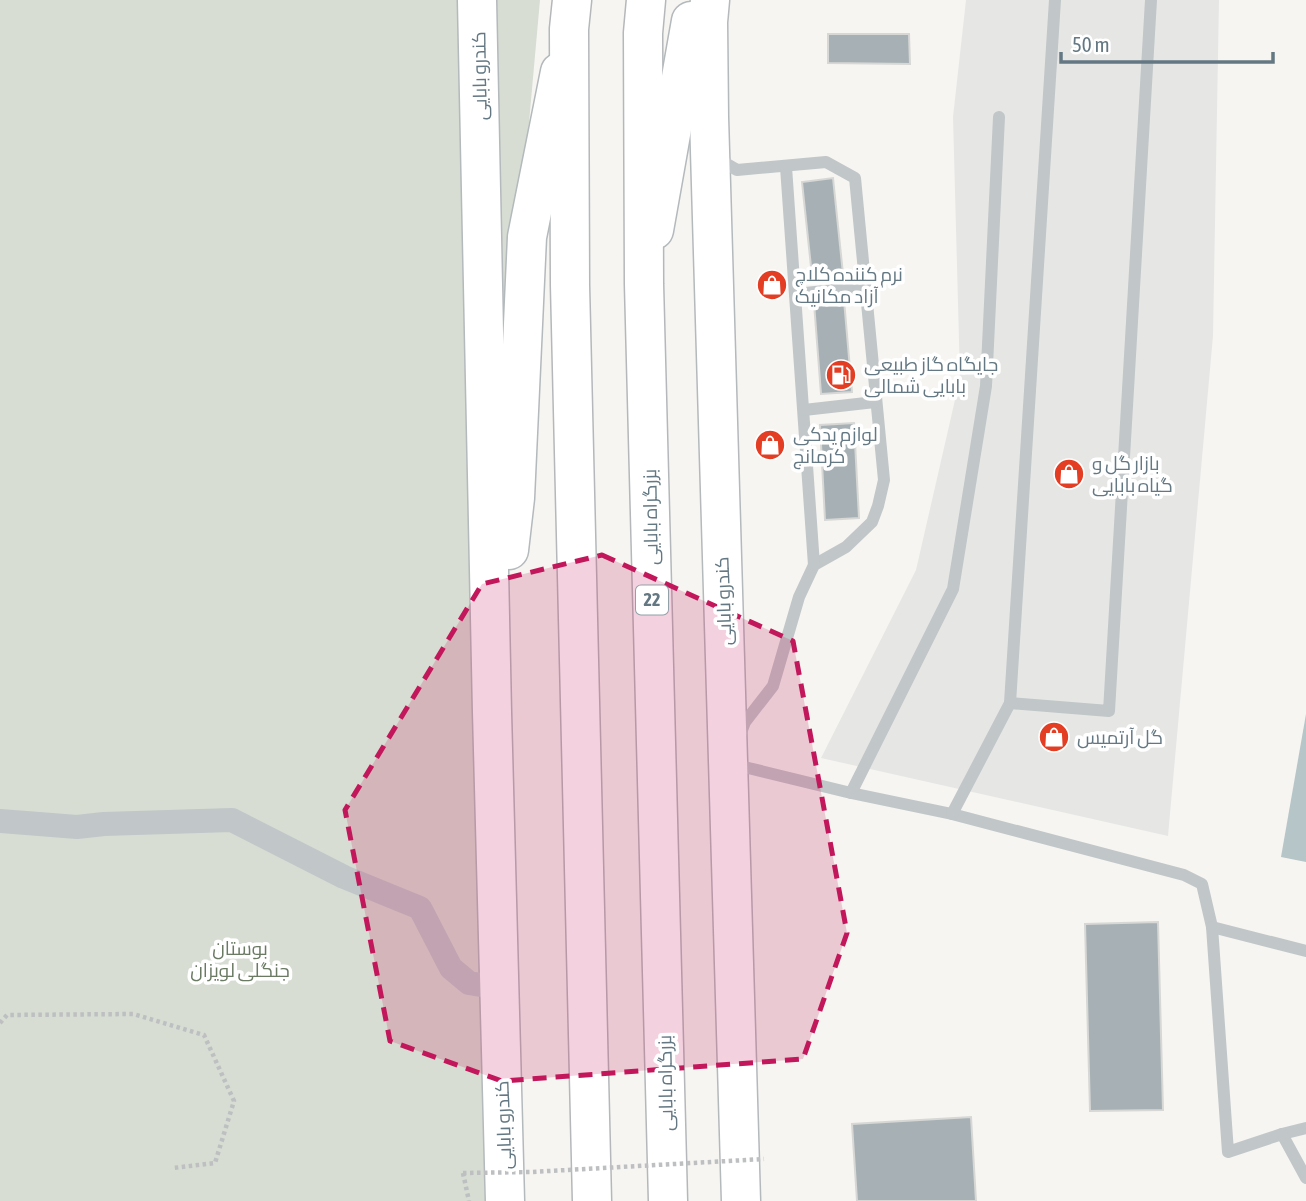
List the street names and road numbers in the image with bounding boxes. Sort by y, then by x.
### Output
street label: کندرو بابایی [467,31,492,121]
street label: بزرگراه بابایی [638,469,663,565]
street label: کندرو بابایی [710,556,737,646]
road number: 22 [636,586,668,614]
street label: بزرگراه بابایی [653,1035,678,1131]
street label: کندرو بابایی [490,1080,517,1170]

